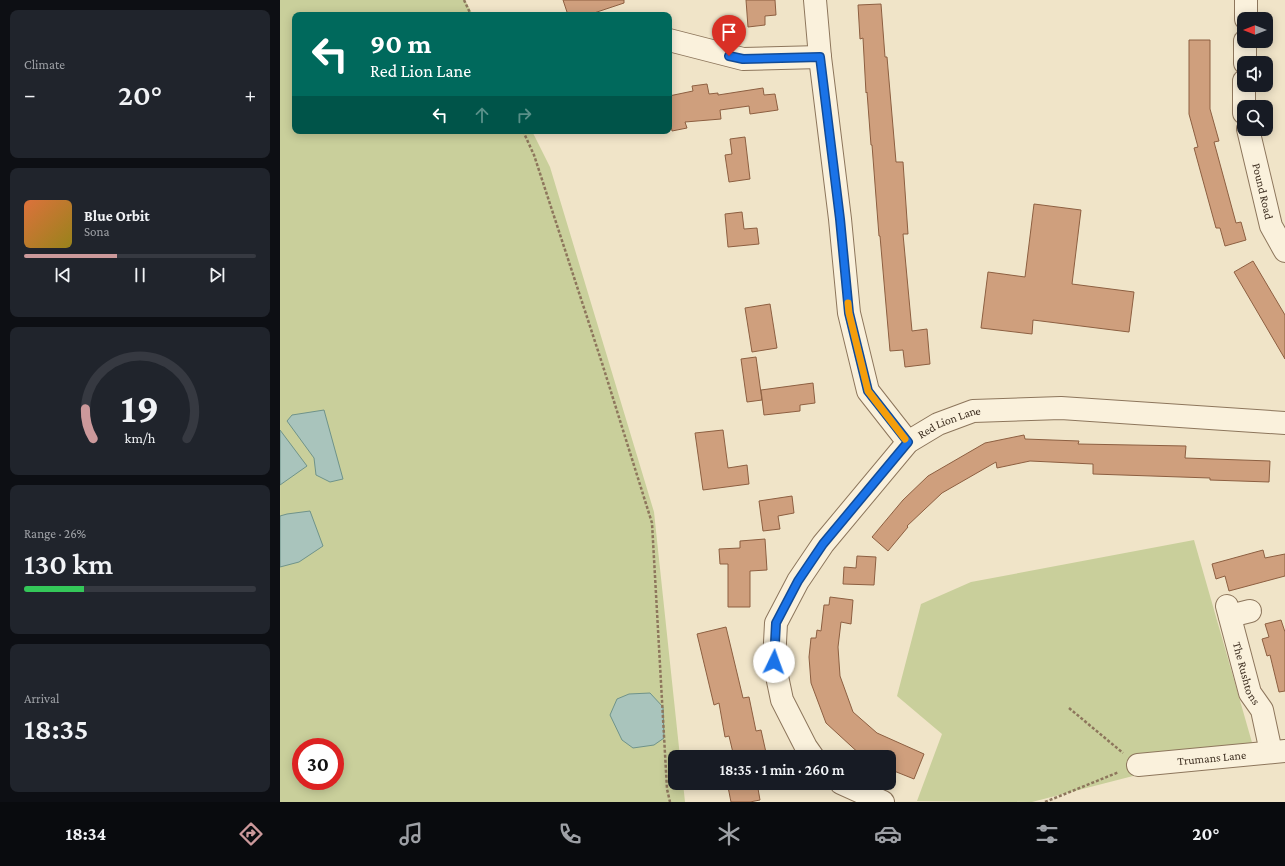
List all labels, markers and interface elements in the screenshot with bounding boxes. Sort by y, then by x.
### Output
north arrow [1237,12,1273,48]
map controls [1237,12,1273,136]
pin [712,15,746,56]
icon: arrive [718,21,740,43]
icon: left [304,28,356,80]
text: 90 m [370,28,431,59]
button: sound [1237,56,1273,92]
text: Climate [24,57,65,72]
text: Red Lion Lane [370,61,471,81]
text: 20° [118,78,162,111]
text: − [24,82,36,107]
text: + [244,82,256,107]
button: search [1237,100,1273,136]
icon: left [429,104,451,126]
icon: ahead [471,104,493,126]
icon: right [513,104,535,126]
street label: Pound Road [1249,162,1276,222]
text: Blue Orbit [84,208,150,224]
text: Sona [84,224,110,239]
icon: previous [52,264,74,286]
icon: pause [129,264,151,286]
icon: next [206,264,228,286]
text: 19 [121,385,159,431]
street label: Red Lion Lane [915,403,981,442]
text: km/h [125,430,156,446]
text: Range · 26% [24,526,86,541]
text: 130 km [24,547,113,580]
street label: The Rushtons [1230,640,1263,708]
position arrow [753,641,795,683]
text: Arrival [24,691,59,706]
text: 18:35 [24,712,88,745]
speed limit sign: 30 [292,738,344,790]
street label: Trumans Lane [1177,748,1247,768]
text: 18:35 · 1 min · 260 m [720,762,844,778]
icon: directions [237,820,265,848]
icon: music [397,820,425,848]
icon: phone [556,820,584,848]
icon: climate [715,820,743,848]
icon: car [874,820,902,848]
icon: filters [1033,820,1061,848]
text: 18:34 [66,824,106,844]
text: 20° [1192,824,1219,844]

